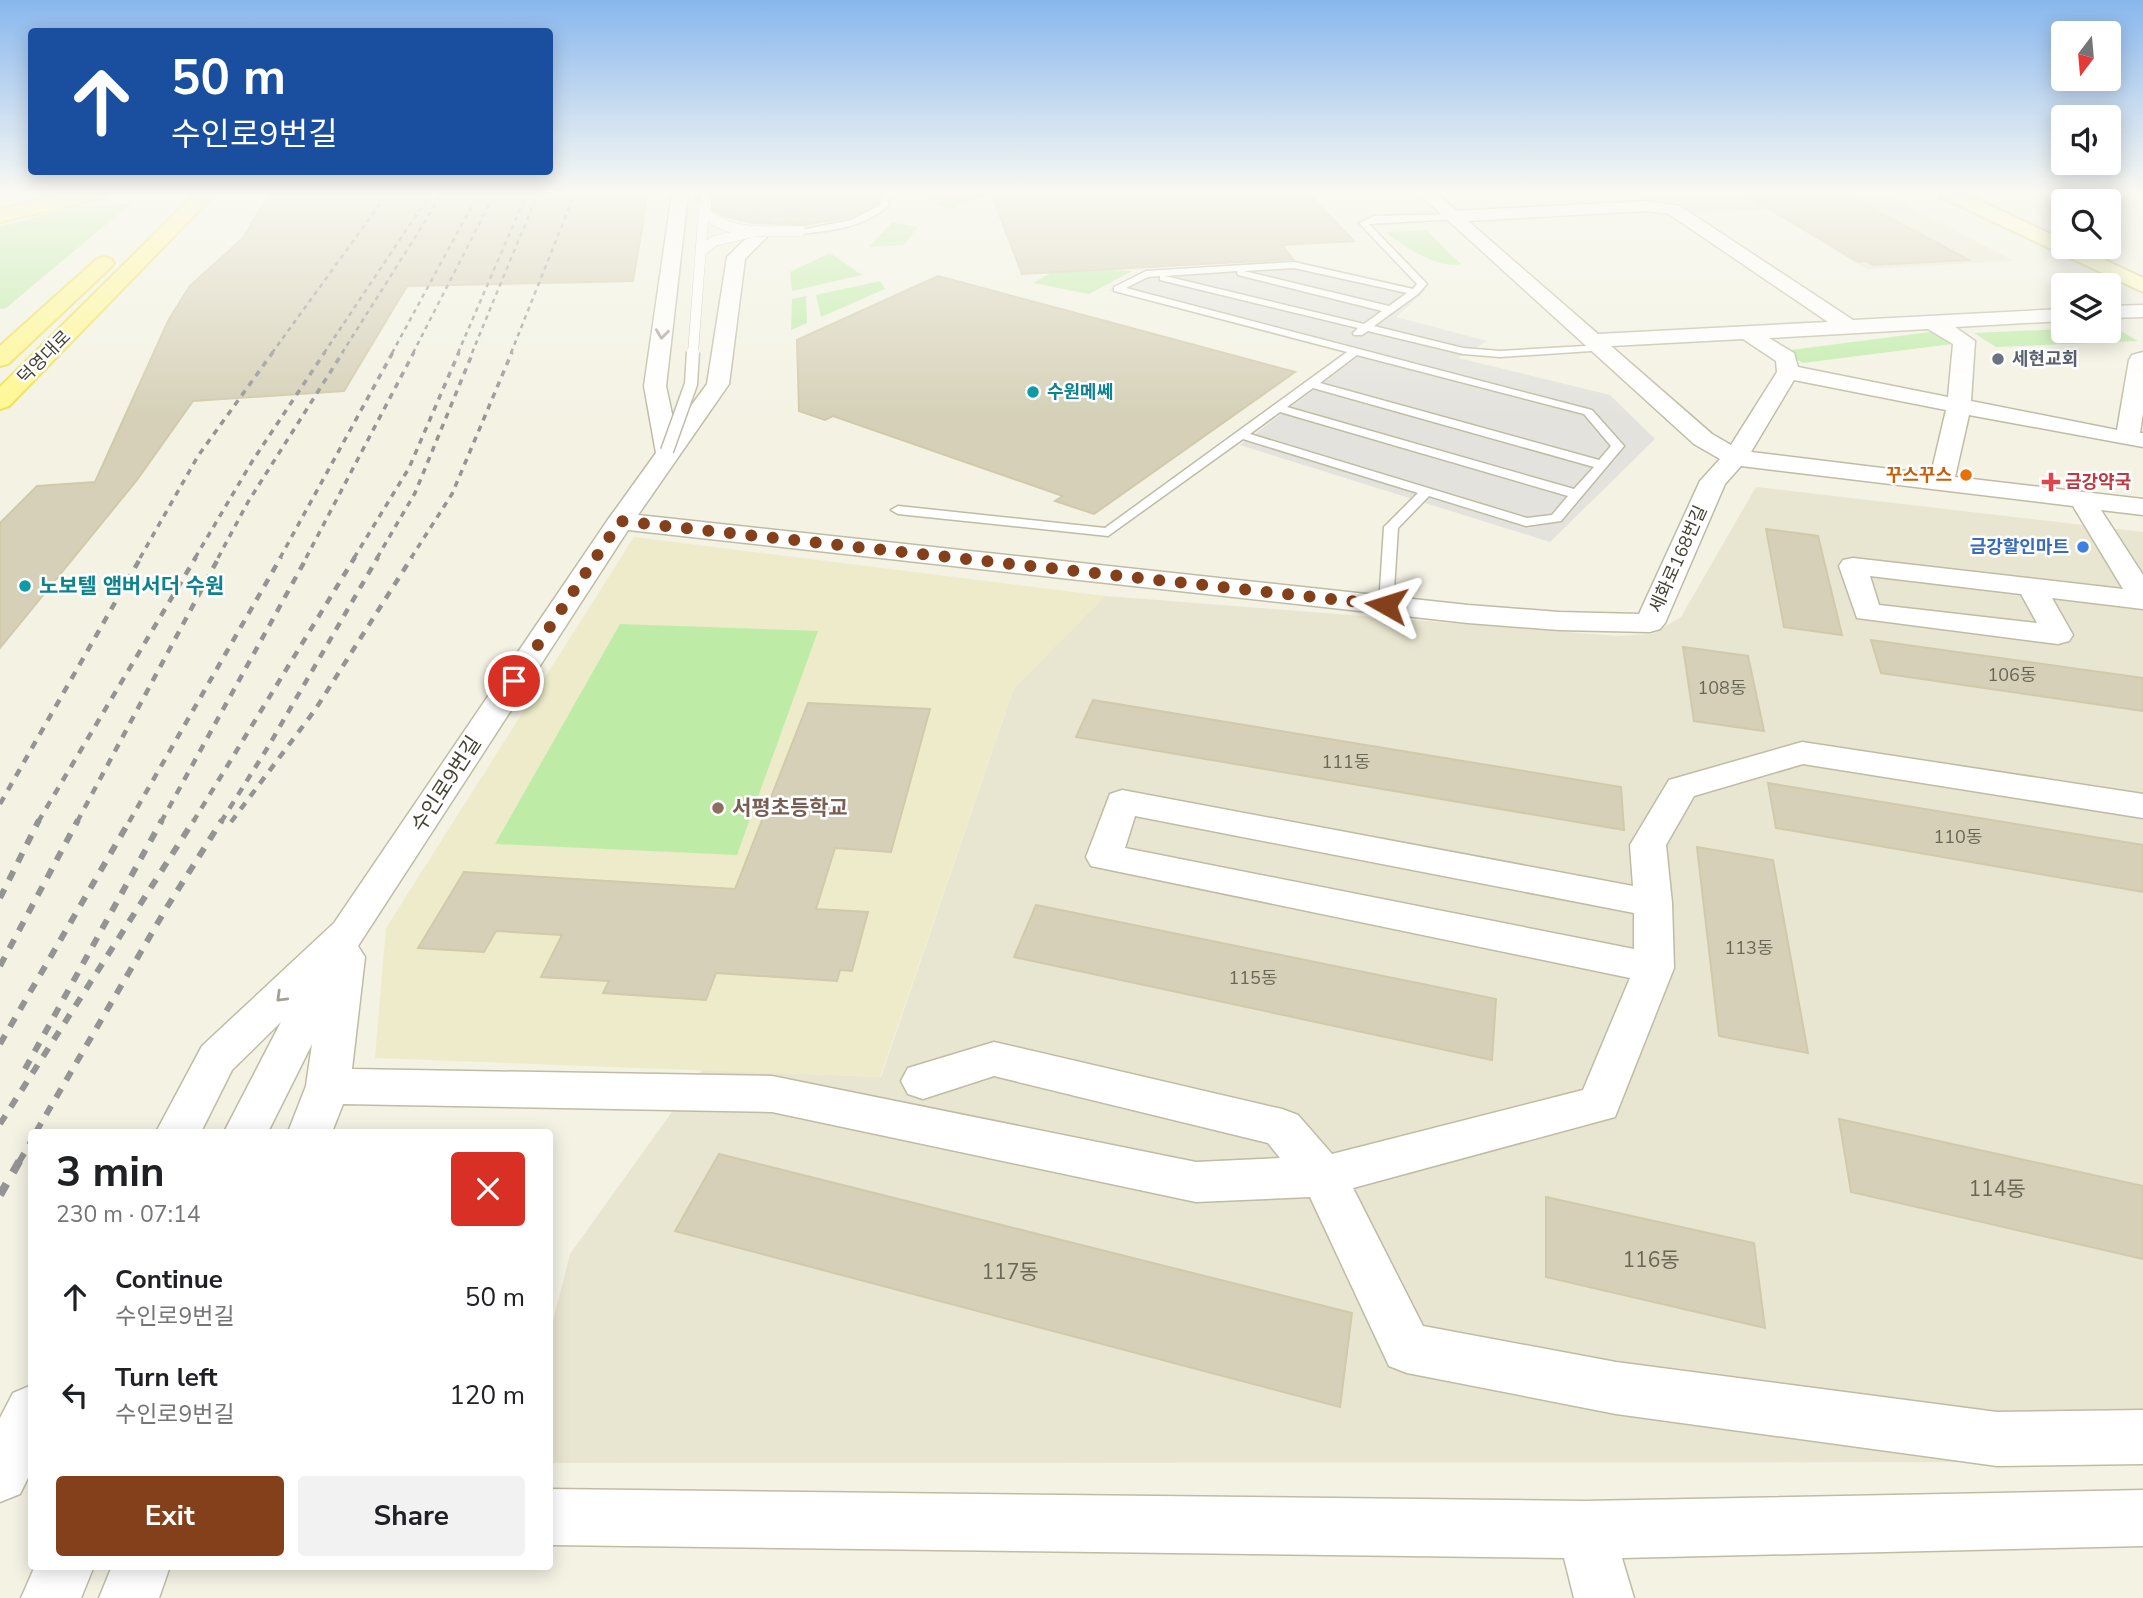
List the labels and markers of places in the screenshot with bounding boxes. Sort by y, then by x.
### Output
place label: 세현교회 [2012,347,2078,371]
marker: 세현교회 [1990,351,2006,367]
place label: 수원메쎄 [1047,380,1113,404]
marker: 수원메쎄 [1025,384,1041,400]
place label: 꾸스꾸스 [1886,463,1952,487]
marker: 꾸스꾸스 [1958,467,1974,483]
place label: 금강약국 [2065,470,2131,494]
marker: 금강약국 [2043,474,2059,490]
place label: 금강할인마트 [1970,535,2069,559]
marker: 금강할인마트 [2075,539,2091,555]
place label: 노보텔 앰버서더 수원 [39,572,224,600]
marker: 노보텔 앰버서더 수원 [17,578,33,594]
pin [484,651,544,711]
place label: 서평초등학교 [732,794,848,822]
marker: 서평초등학교 [710,800,726,816]

